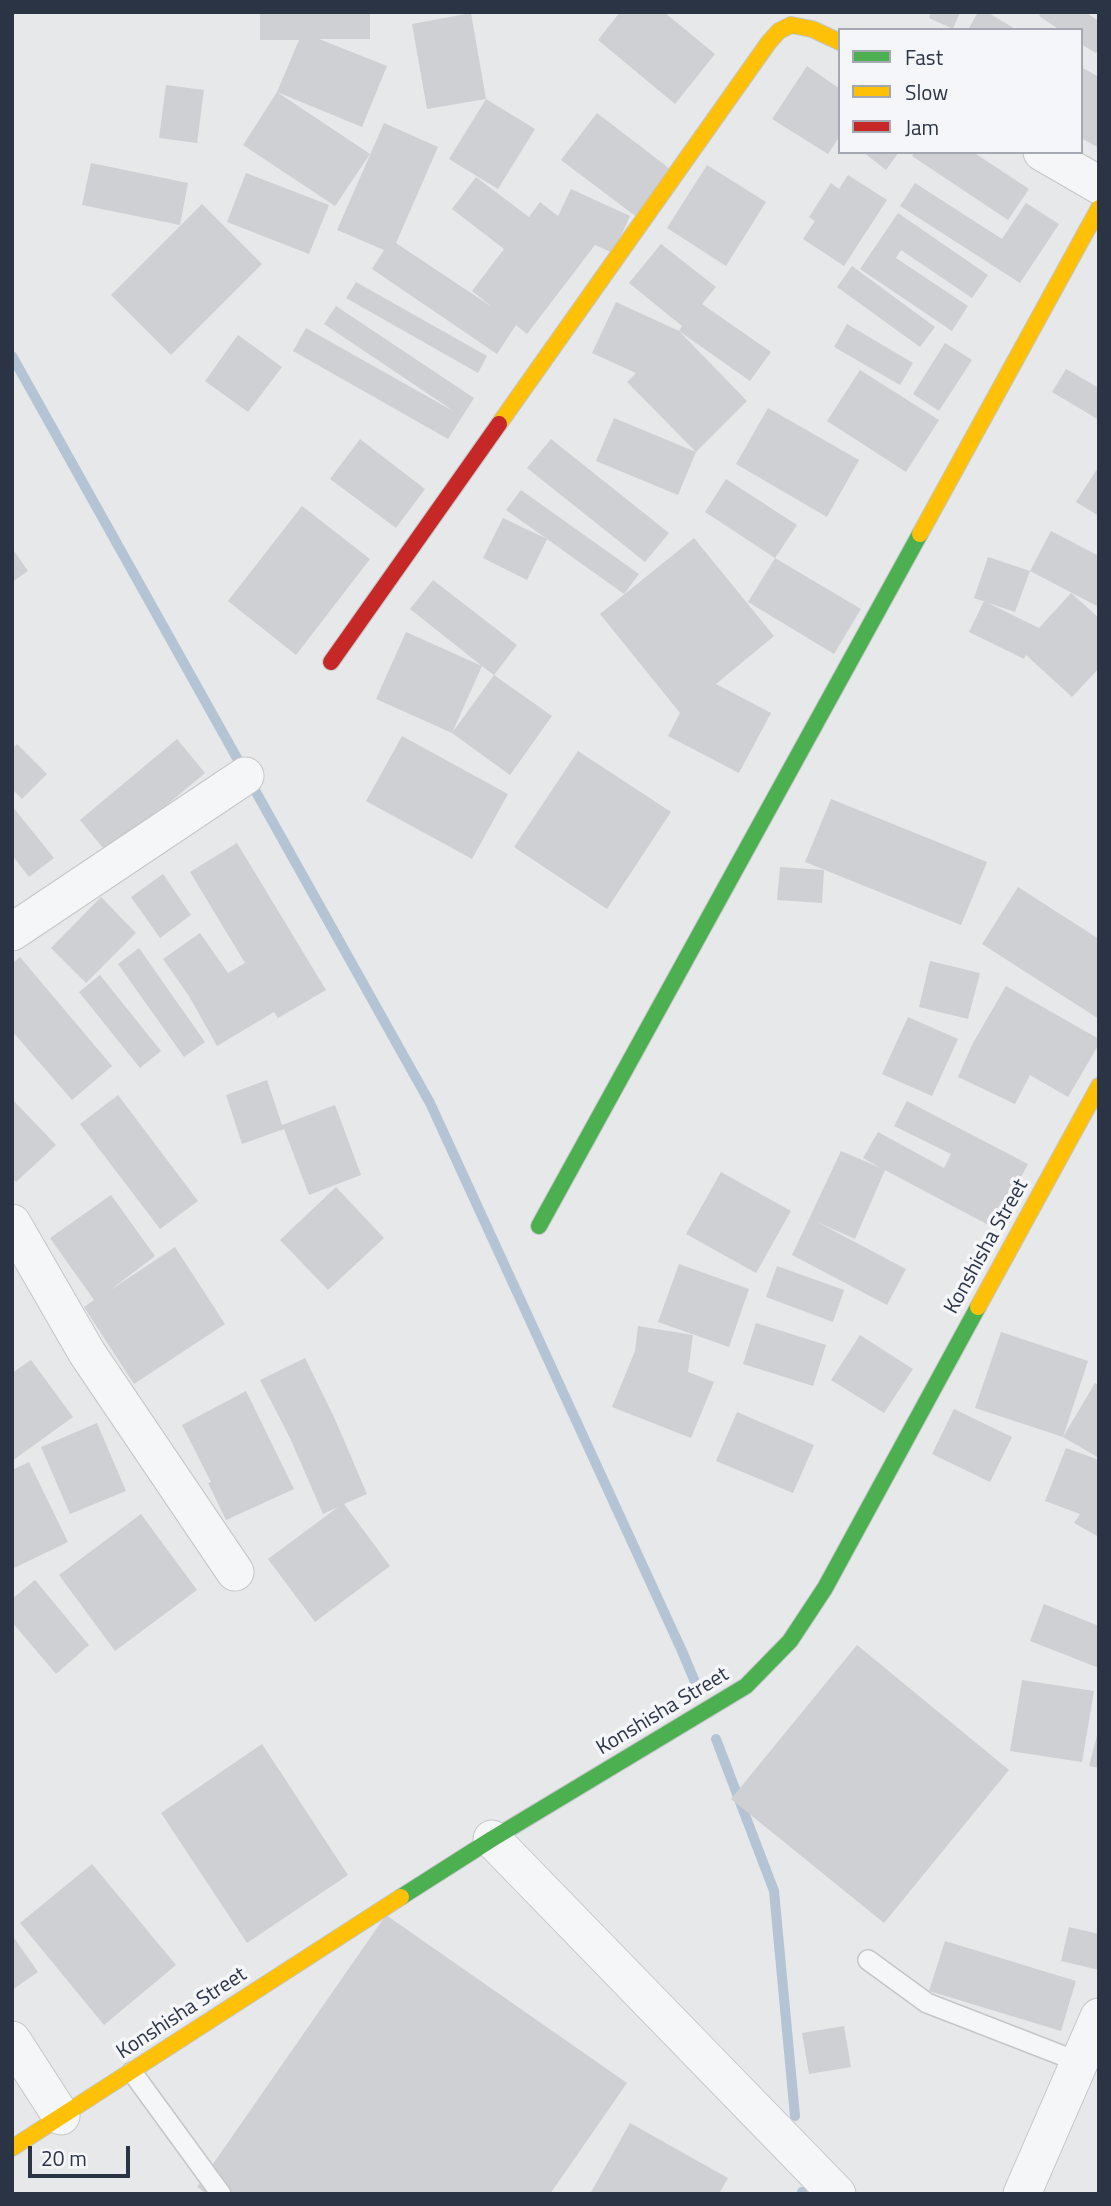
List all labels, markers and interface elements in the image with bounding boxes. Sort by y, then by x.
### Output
legend [838,28,1083,154]
text: Fast [905,41,943,73]
text: Slow [905,76,948,108]
text: Jam [905,111,939,143]
street label: Konshisha Street [940,1175,1034,1319]
street label: Konshisha Street [592,1663,734,1761]
street label: Konshisha Street [112,1963,252,2065]
scale bar [32,2132,133,2176]
text: 20 m [41,2142,87,2174]

